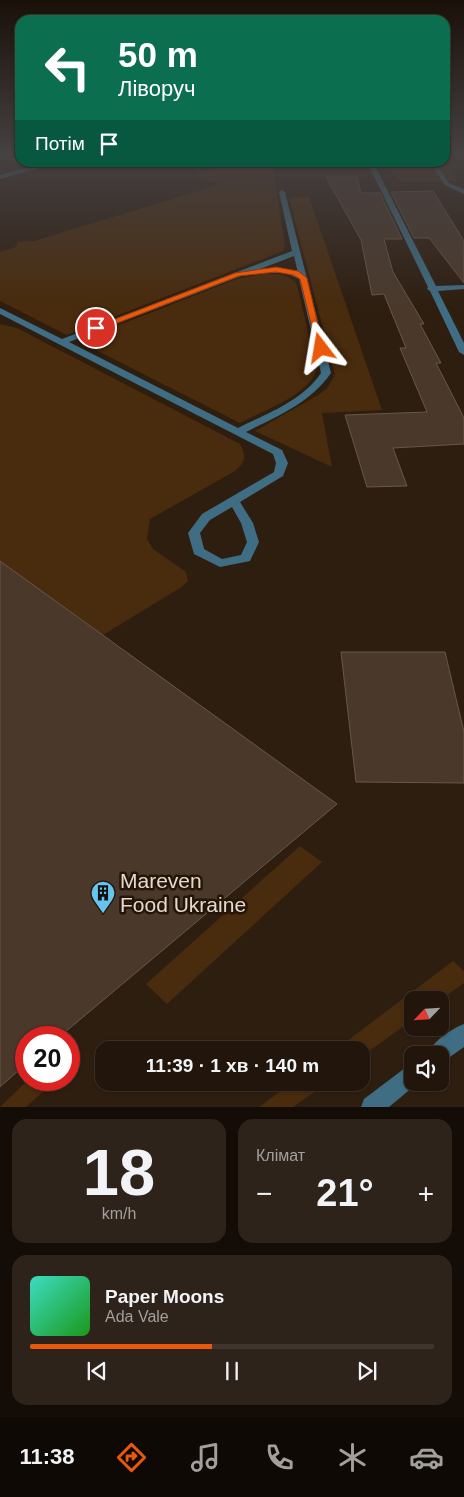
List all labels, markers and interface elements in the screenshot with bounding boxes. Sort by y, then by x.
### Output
icon: left [35,35,100,100]
text: 50 m [118,35,198,74]
text: Ліворуч [118,76,195,101]
icon: arrive [95,130,123,158]
text: Потім [35,133,85,154]
pin [75,307,117,349]
icon: arrive [82,314,110,342]
position arrow [294,321,346,373]
place label: Mareven Food Ukraine [120,869,246,916]
building icon: Mareven Food Ukraine [90,880,116,914]
north arrow [404,991,449,1036]
map controls [404,991,449,1091]
speed limit sign: 20 [15,1026,80,1091]
button: sound [404,1046,449,1091]
text: 11:39 · 1 хв · 140 m [146,1055,319,1076]
text: 18 [83,1136,155,1209]
text: Клімат [256,1147,305,1164]
text: 21° [316,1172,374,1214]
text: − [256,1178,272,1209]
text: + [418,1178,434,1209]
text: km/h [102,1205,136,1222]
text: Paper Moons [105,1286,224,1307]
text: Ada Vale [105,1308,169,1325]
icon: previous [83,1357,111,1385]
icon: pause [218,1357,246,1385]
icon: next [353,1357,381,1385]
icon: directions [114,1440,149,1475]
icon: music [188,1440,223,1475]
icon: phone [262,1440,297,1475]
icon: climate [335,1440,370,1475]
icon: car [409,1440,444,1475]
text: 11:38 [19,1444,75,1469]

